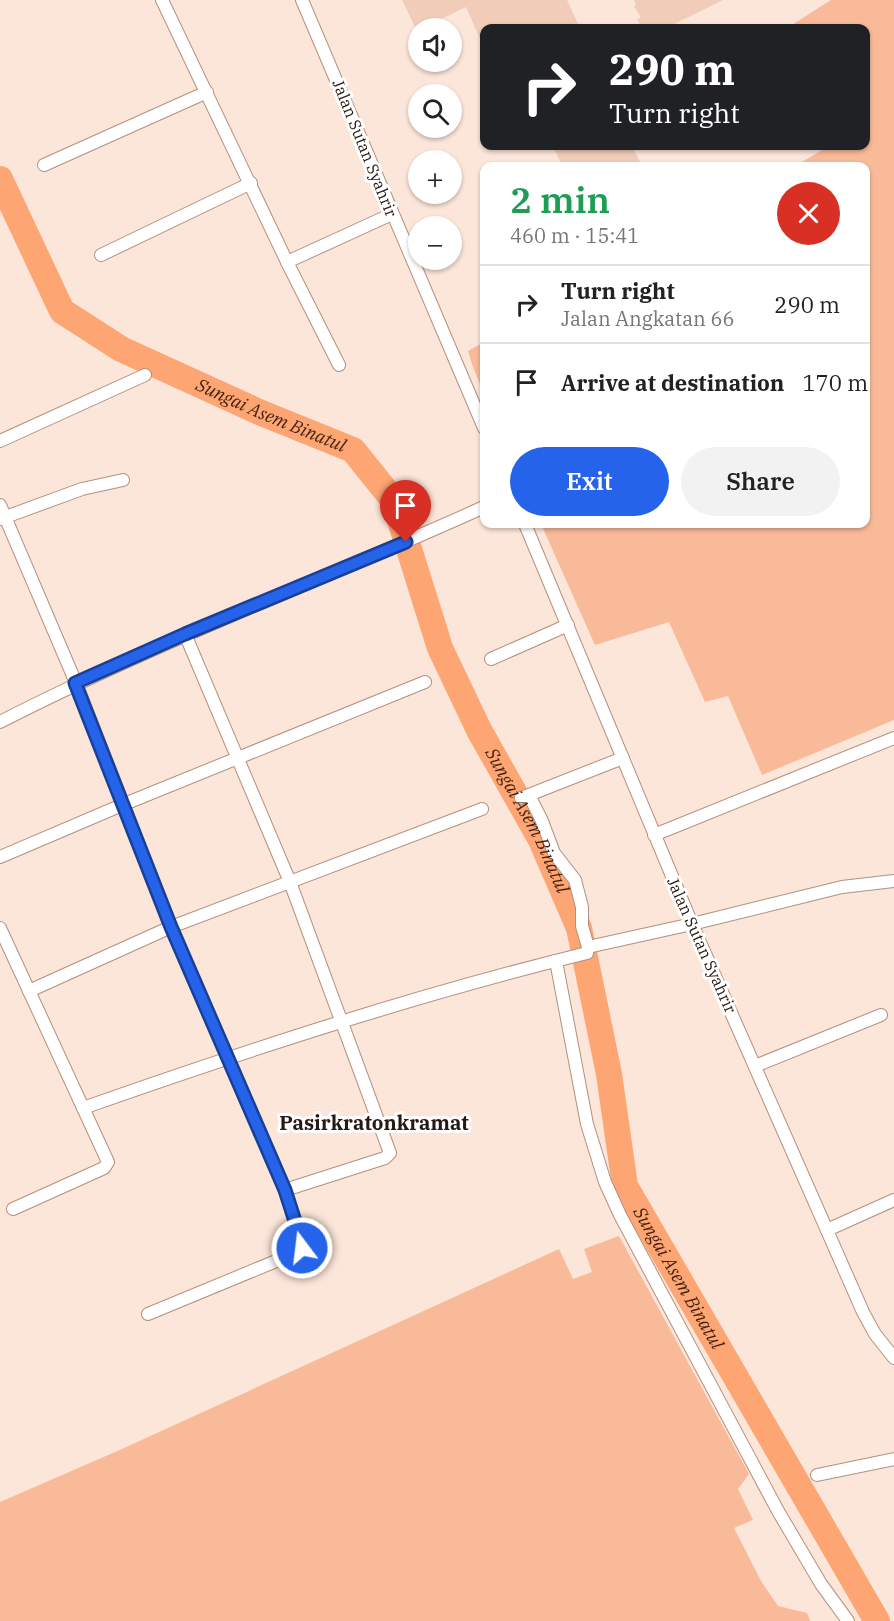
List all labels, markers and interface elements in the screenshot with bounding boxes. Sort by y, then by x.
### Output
map controls [408,18,462,270]
button: sound [408,18,462,72]
text: 290 m [609,42,735,97]
icon: right [510,48,588,126]
street label: Jalan Sutan Syahrir [328,76,402,220]
button: search [408,84,462,138]
text: Turn right [609,95,740,130]
button: + [408,150,462,204]
text: 2 min [510,176,610,223]
button: close [777,182,840,245]
button: − [408,216,462,270]
text: 460 m · 15:41 [510,222,639,249]
text: Turn right [561,276,675,305]
icon: right [510,288,543,321]
text: 290 m [774,290,840,319]
text: Jalan Angkatan 66 [561,305,734,332]
icon: arrive [510,366,543,399]
text: Arrive at destination [561,368,784,397]
text: 170 m [802,368,868,397]
water label: Sungai Asem Binatul [192,372,350,457]
button: Exit [510,447,669,516]
button: Share [681,447,840,516]
pin [380,480,431,542]
icon: arrive [389,489,422,522]
water label: Sungai Asem Binatul [480,743,575,897]
street label: Jalan Sutan Syahrir [663,874,741,1016]
district label: Pasirkratonkramat [279,1109,469,1136]
water label: Sungai Asem Binatul [628,1202,729,1354]
position arrow [270,1216,334,1280]

